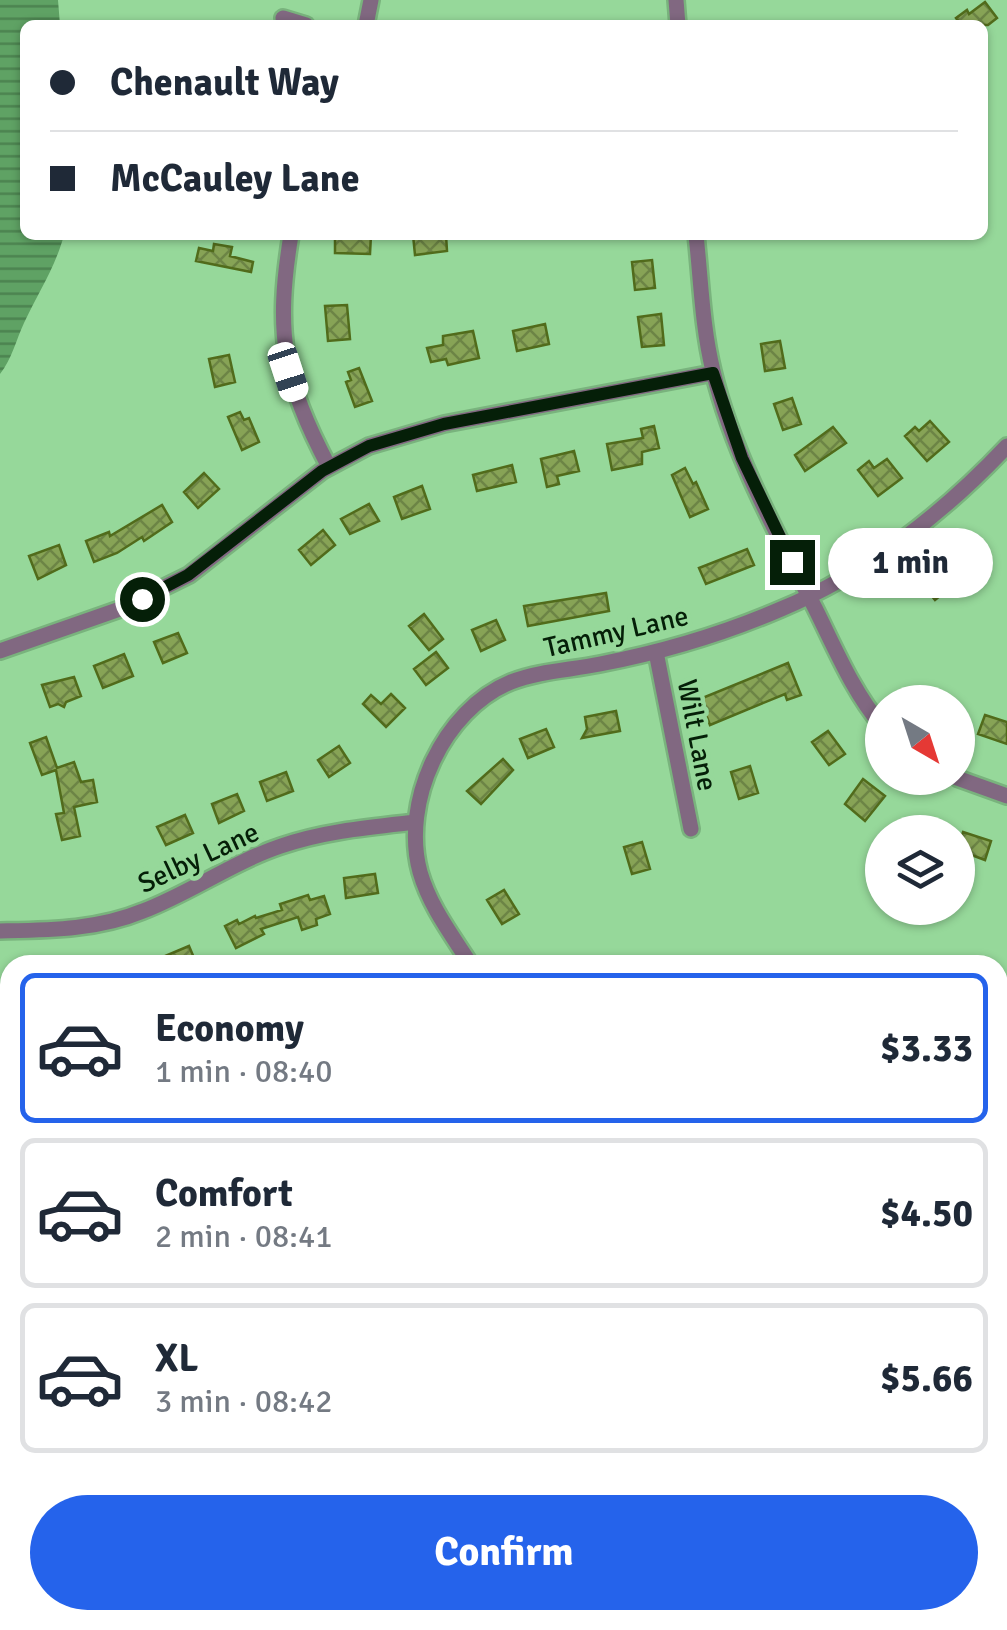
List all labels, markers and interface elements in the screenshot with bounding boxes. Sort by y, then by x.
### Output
text: Chenault Way [110,59,339,106]
text: McCauley Lane [110,155,360,202]
car [264,339,312,405]
callout: 1 min [827,527,992,597]
route end [770,540,815,585]
text: 1 min [872,543,949,582]
route start [120,577,165,622]
street label: Tammy Lane [541,599,692,665]
street label: Wilt Lane [670,677,724,794]
north arrow [865,685,975,795]
map controls [865,685,975,925]
street label: Selby Lane [132,815,264,901]
button: layers [865,815,975,925]
icon: car [35,1003,125,1093]
text: Economy [155,1005,304,1052]
text: $3.33 [880,1025,973,1072]
text: 1 min · 08:40 [155,1052,333,1091]
icon: car [35,1168,125,1258]
text: Comfort [155,1170,293,1217]
text: $4.50 [880,1190,973,1237]
text: 2 min · 08:41 [155,1217,333,1256]
icon: car [35,1333,125,1423]
text: XL [155,1335,198,1382]
text: $5.66 [880,1355,973,1402]
text: 3 min · 08:42 [155,1382,333,1421]
button: Confirm [30,1495,978,1610]

